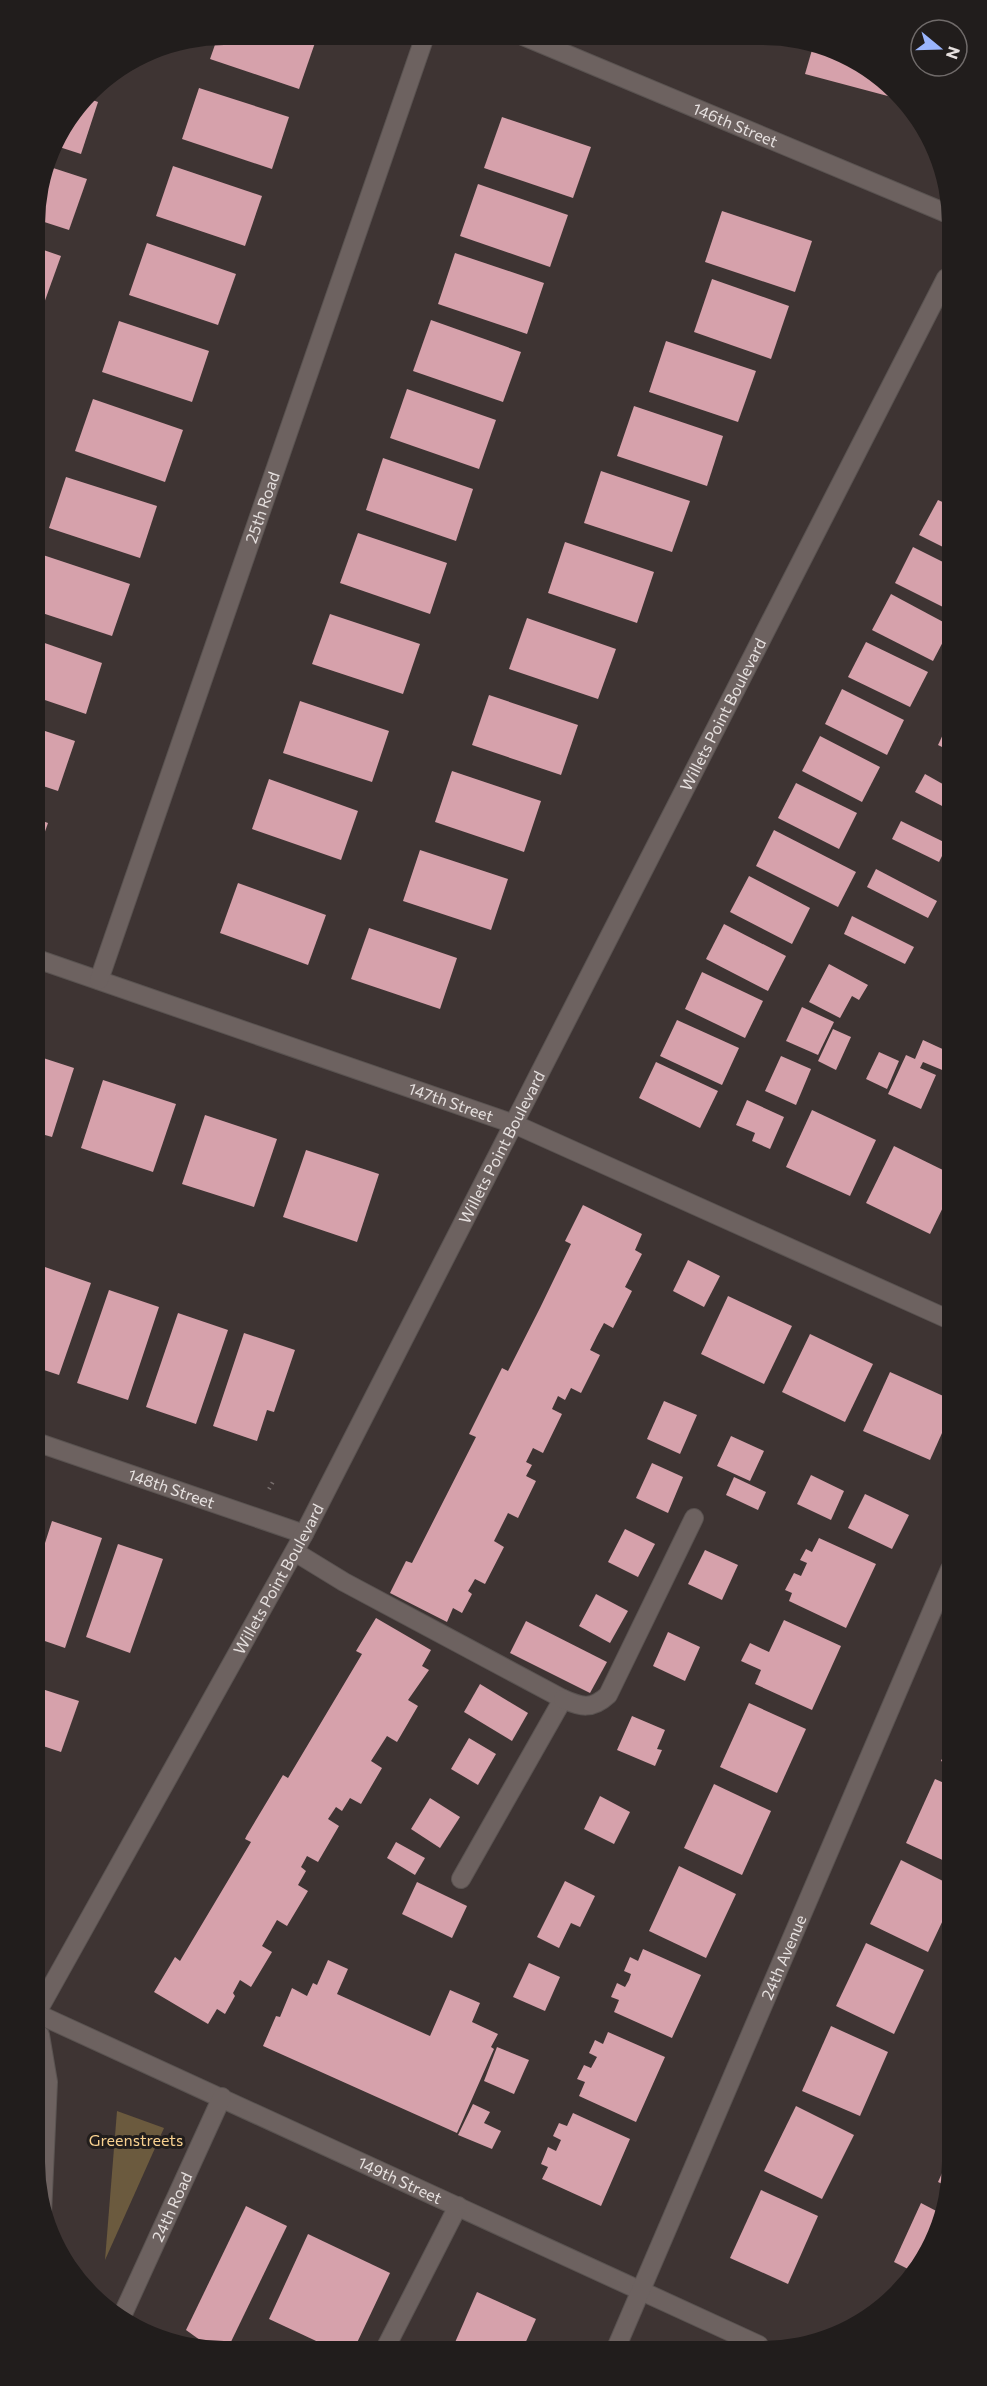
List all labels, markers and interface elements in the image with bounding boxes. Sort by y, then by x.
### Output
north arrow [909,18,969,78]
text: N [943,44,965,62]
street label: 146th Street [690,98,781,151]
street label: 25th Road [241,469,283,545]
street label: Willets Point Boulevard [675,635,769,794]
street label: Willets Point Boulevard [454,1067,548,1227]
street label: 147th Street [406,1078,497,1125]
street label: 148th Street [126,1464,218,1512]
street label: Willets Point Boulevard [229,1500,327,1657]
street label: 24th Avenue [757,1912,810,2002]
park label: Greenstreets [89,2130,183,2149]
street label: 149th Street [355,2152,445,2207]
street label: 24th Road [147,2169,195,2244]

